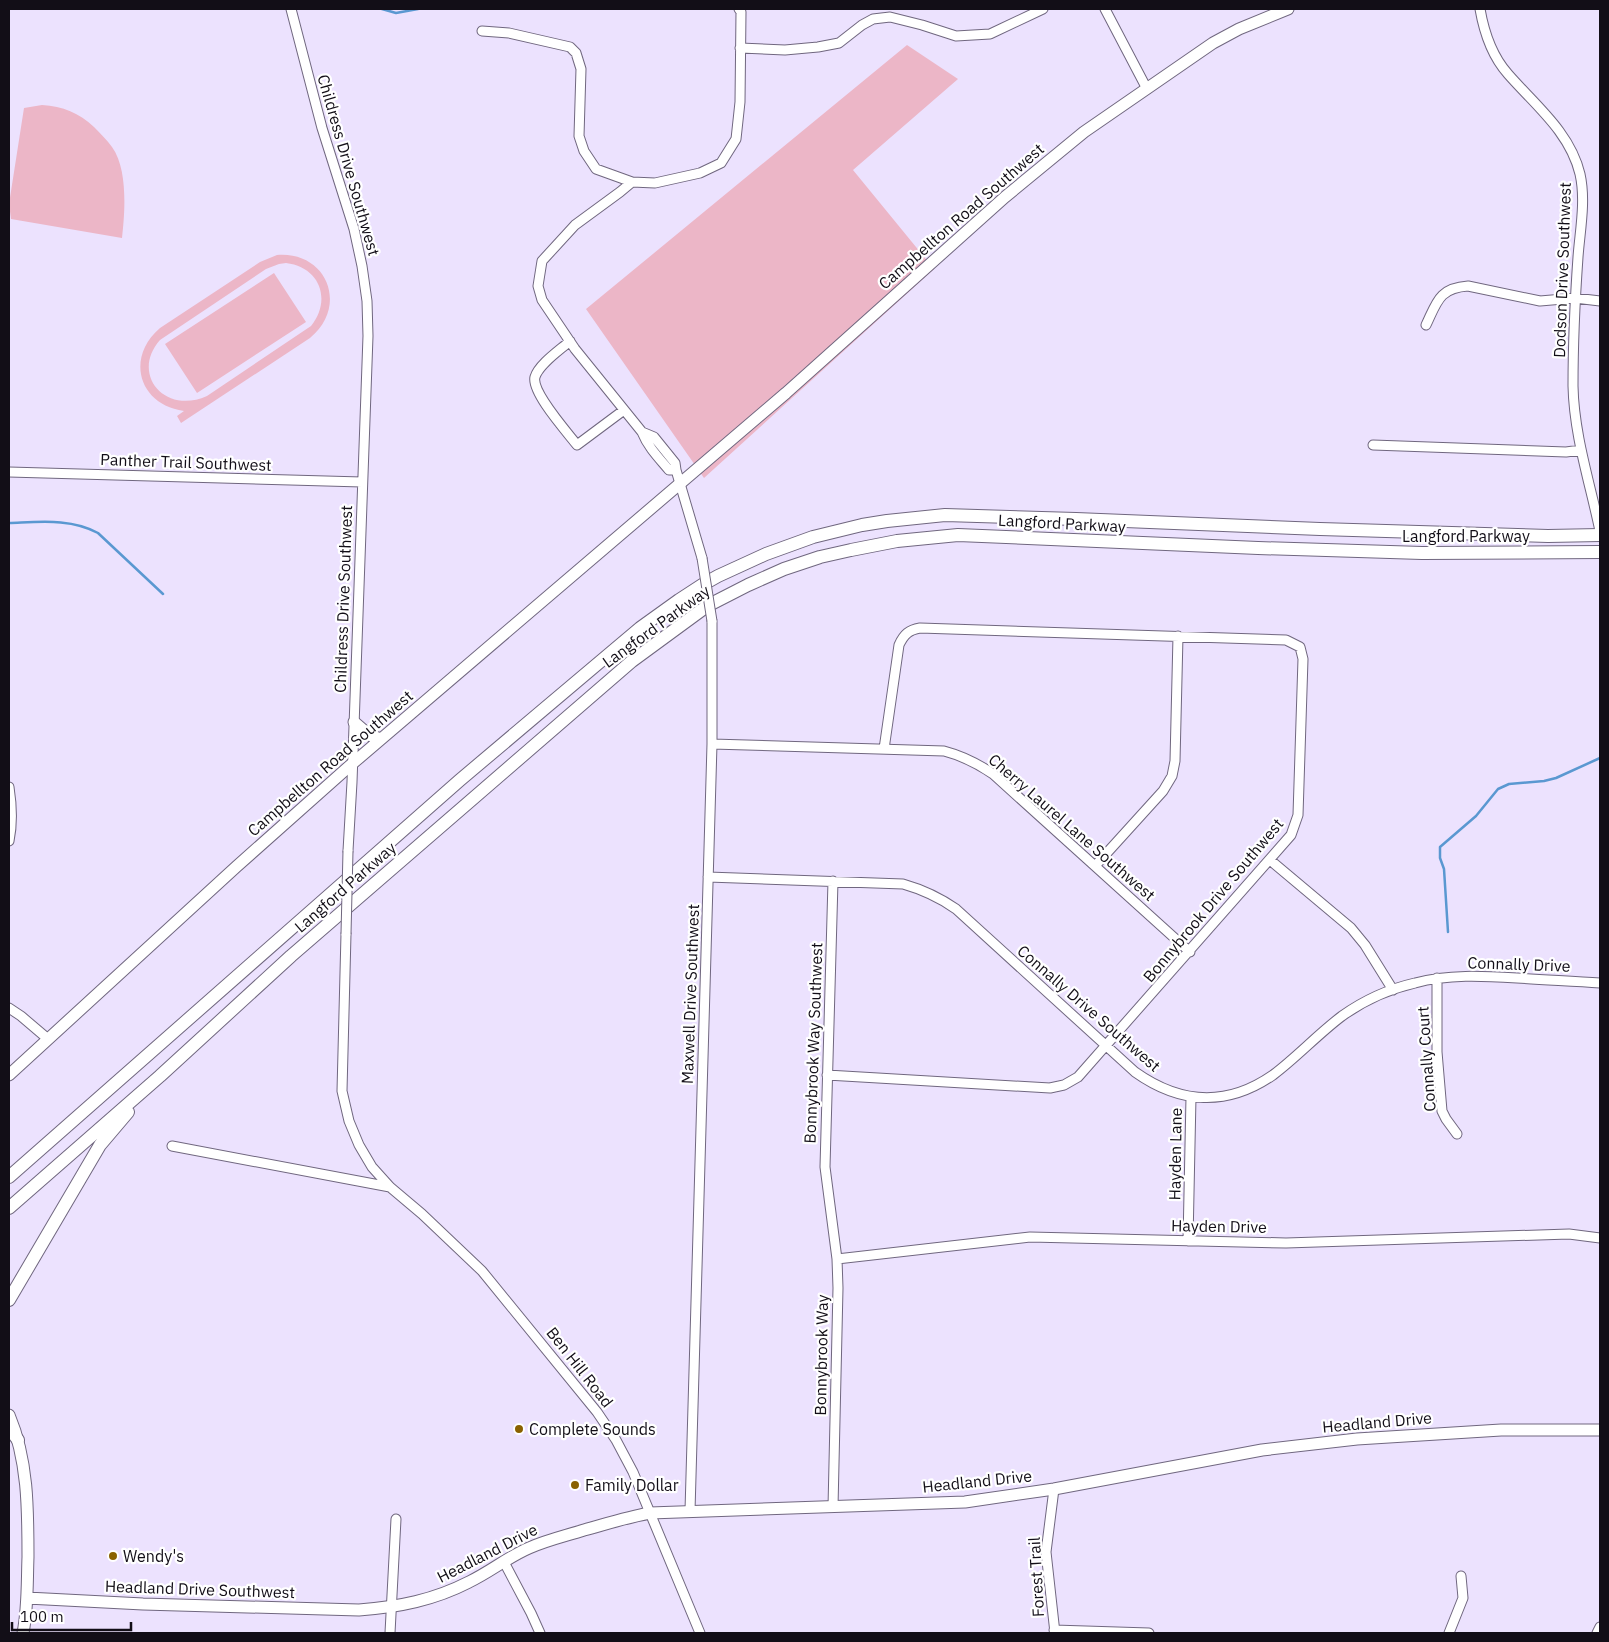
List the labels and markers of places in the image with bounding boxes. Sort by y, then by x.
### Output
place label: Complete Sounds [529,1419,656,1439]
marker: Complete Sounds [513,1423,525,1435]
place label: Family Dollar [585,1475,679,1495]
marker: Family Dollar [569,1479,581,1491]
place label: Wendy's [123,1546,184,1566]
marker: Wendy's [107,1550,119,1562]

